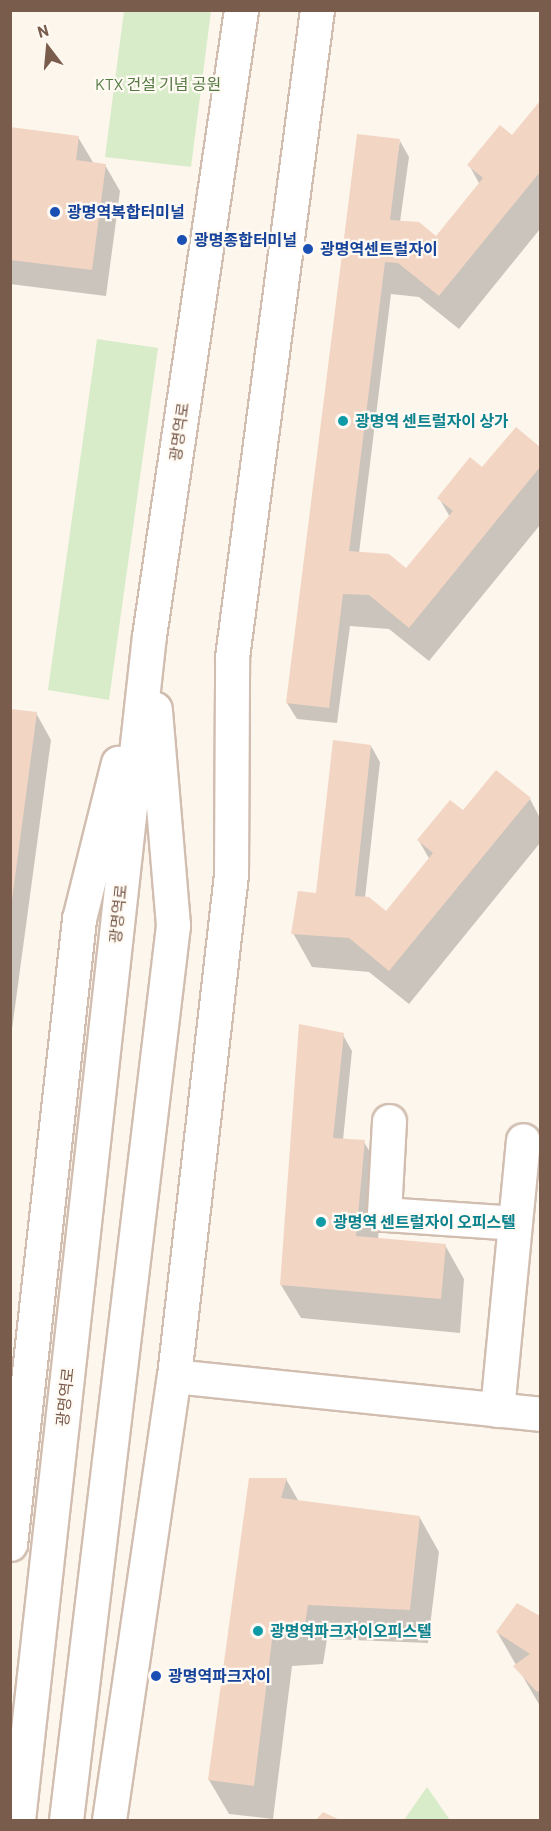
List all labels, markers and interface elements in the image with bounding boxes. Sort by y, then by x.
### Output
north arrow [18,18,78,78]
text: N [35,20,51,41]
park label: KTX 건설 기념 공원 [95,74,221,94]
place label: 광명역복합터미널 [67,202,185,222]
marker: 광명역복합터미널 [48,205,62,219]
place label: 광명종합터미널 [194,230,297,250]
marker: 광명종합터미널 [175,233,189,247]
place label: 광명역센트럴자이 [320,239,438,259]
marker: 광명역센트럴자이 [301,242,315,256]
street label: 광명역로 [165,402,193,462]
place label: 광명역 센트럴자이 상가 [355,411,509,431]
marker: 광명역 센트럴자이 상가 [336,414,350,428]
street label: 광명역로 [105,884,131,944]
place label: 광명역 센트럴자이 오피스텔 [333,1212,516,1232]
marker: 광명역 센트럴자이 오피스텔 [314,1215,328,1229]
street label: 광명역로 [52,1367,78,1427]
place label: 광명역파크자이오피스텔 [270,1621,432,1641]
marker: 광명역파크자이오피스텔 [251,1624,265,1638]
place label: 광명역파크자이 [168,1666,271,1686]
marker: 광명역파크자이 [149,1669,163,1683]

